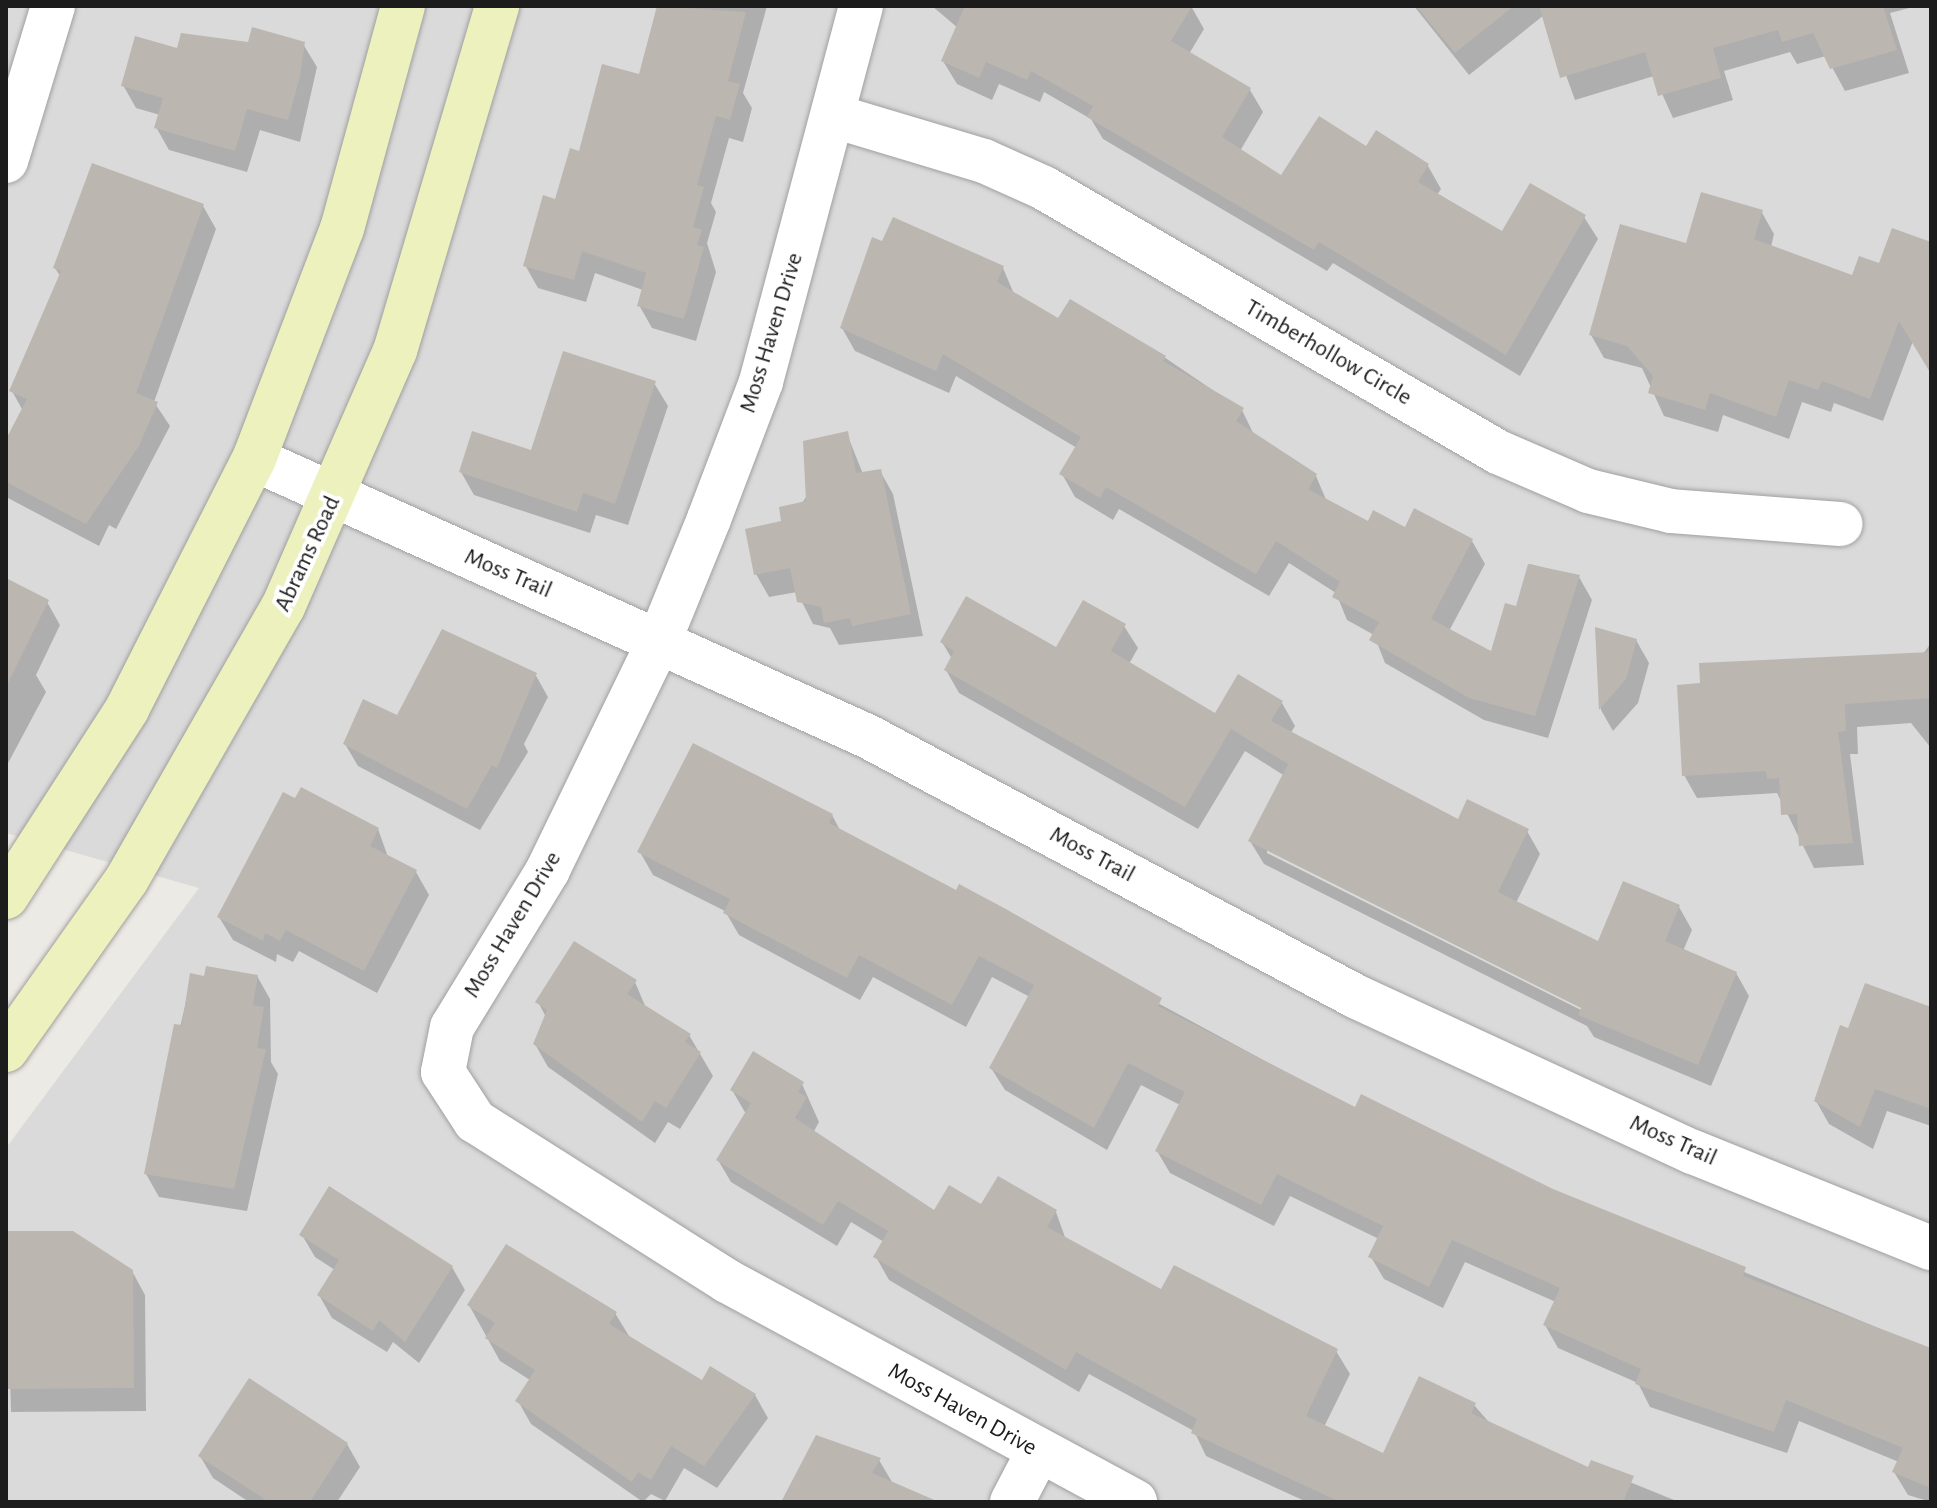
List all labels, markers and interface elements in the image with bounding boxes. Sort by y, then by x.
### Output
street label: Moss Haven Drive [734,250,810,416]
street label: Timberhollow Circle [1239,294,1417,412]
street label: Abrams Road [269,492,347,616]
street label: Moss Trail [460,543,556,605]
street label: Moss Trail [1044,821,1140,889]
street label: Moss Haven Drive [458,847,568,1003]
street label: Moss Trail [1625,1109,1721,1173]
street label: Moss Haven Drive [883,1357,1041,1463]

